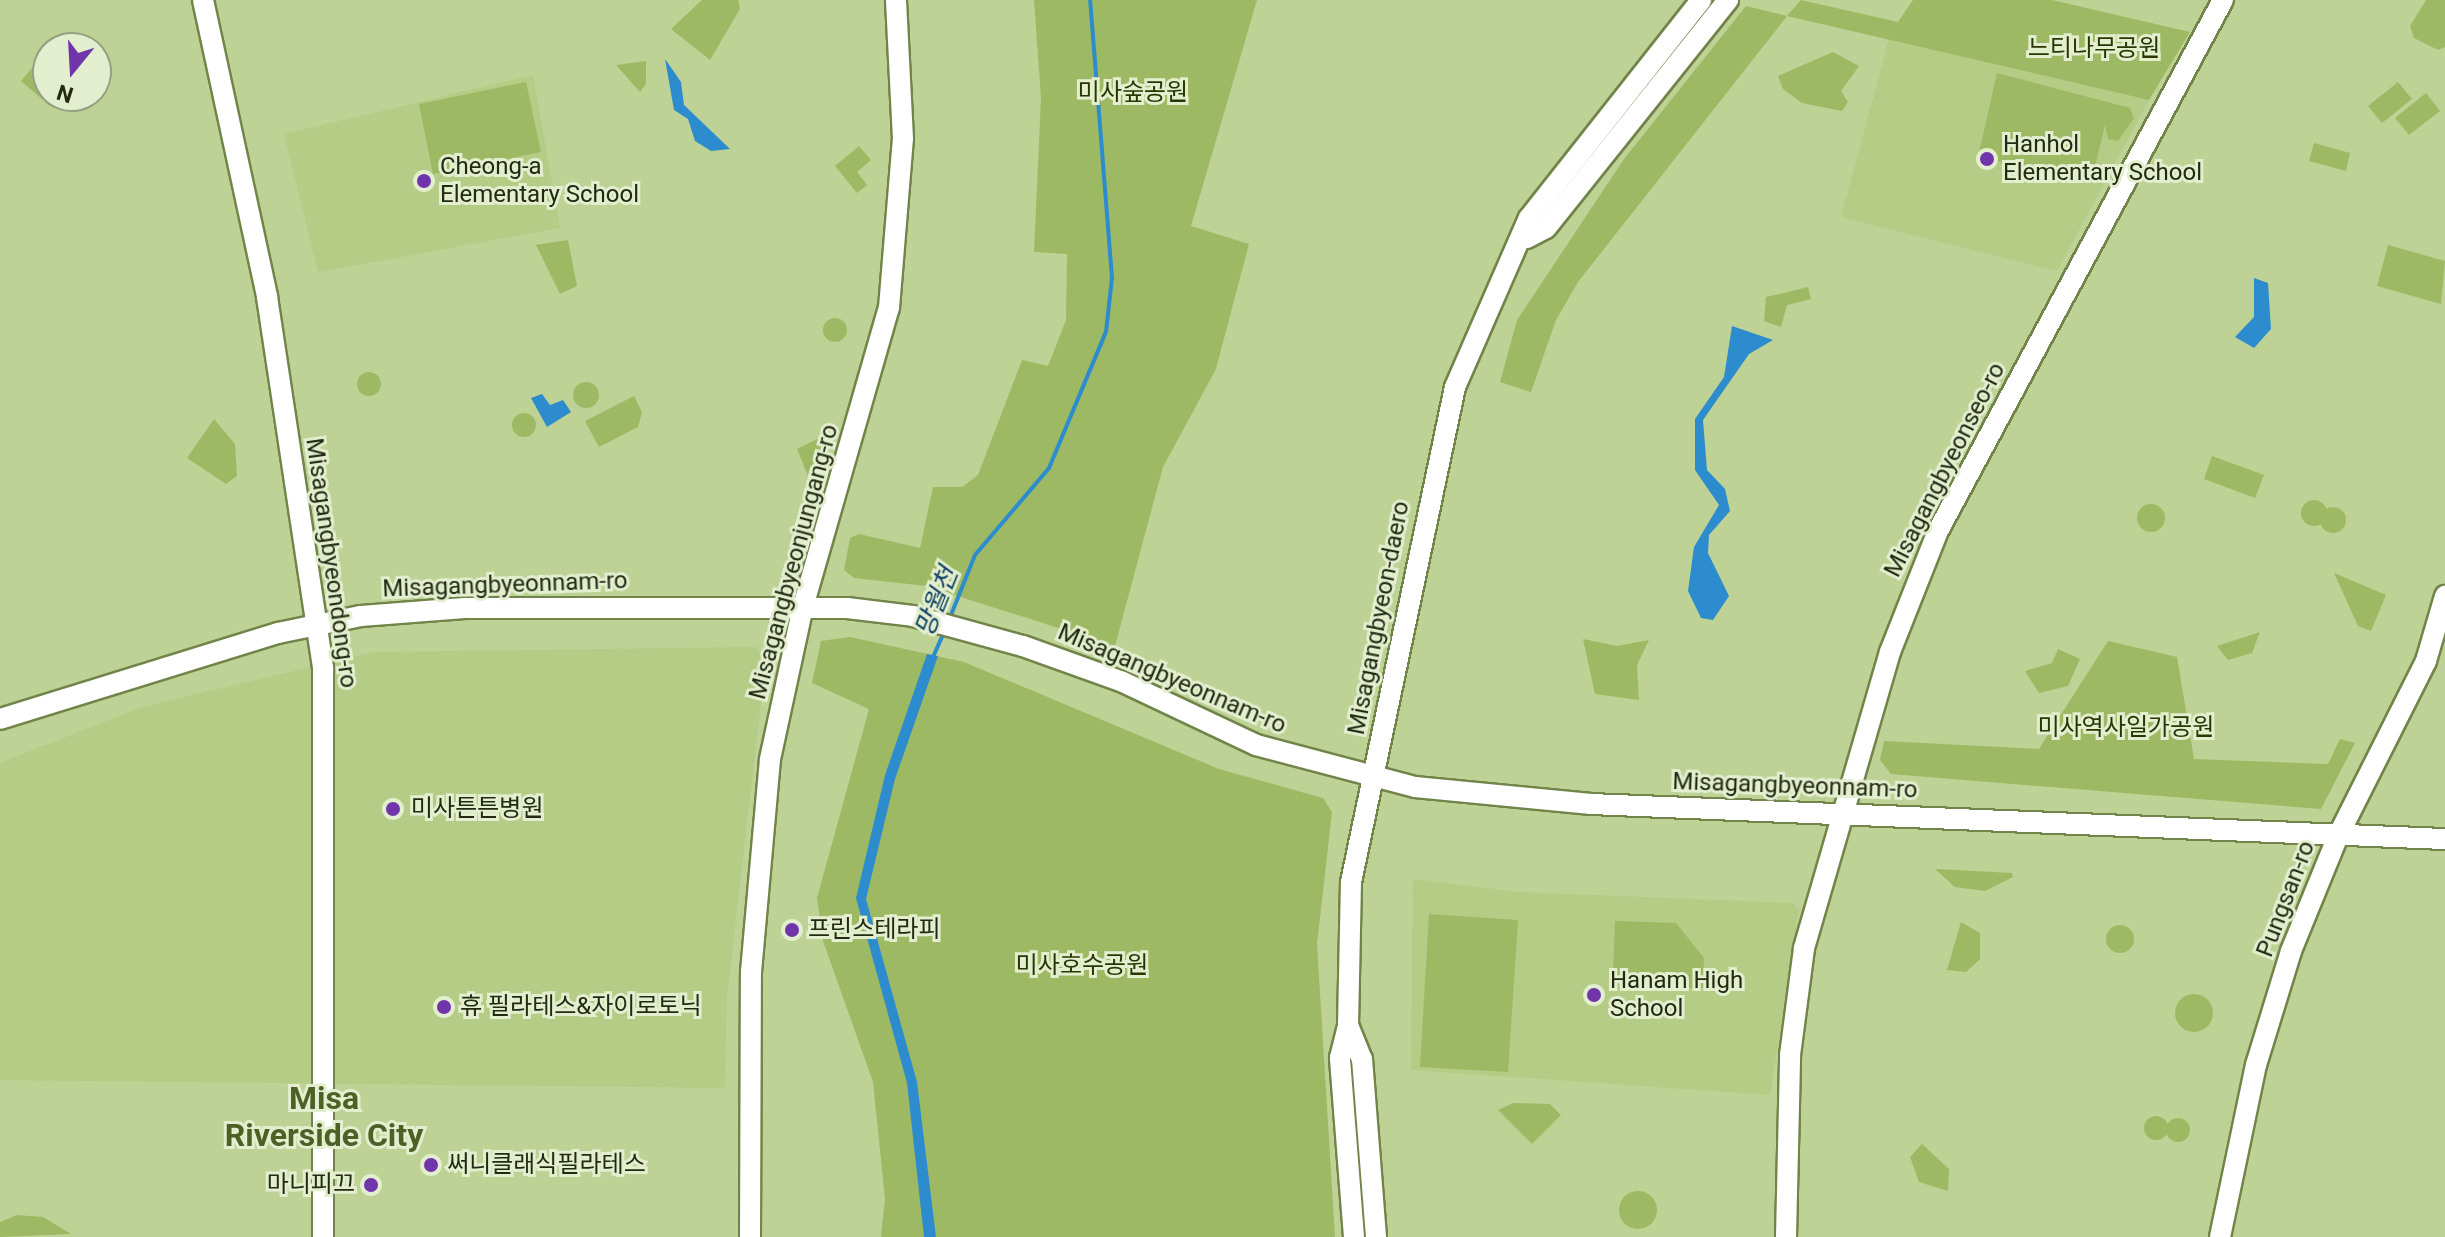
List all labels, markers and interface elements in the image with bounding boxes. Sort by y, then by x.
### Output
north arrow [32,32,112,112]
park label: 느티나무공원 [2028,35,2160,63]
text: N [54,79,76,108]
park label: 미사숲공원 [1078,79,1188,107]
place label: Hanhol Elementary School [2003,131,2202,187]
marker: Hanhol Elementary School [1978,150,1996,168]
place label: Cheong-a Elementary School [440,153,639,209]
marker: Cheong-a Elementary School [415,172,433,190]
street label: Misagangbyeonseo-ro [1878,358,2012,582]
street label: Misagangbyeonjungang-ro [743,421,845,703]
street label: Misagangbyeondong-ro [299,436,363,690]
street label: Misagangbyeon-daero [1342,499,1416,737]
water label: 망월천 [909,563,965,641]
street label: Misagangbyeonnam-ro [382,566,628,604]
street label: Misagangbyeonnam-ro [1053,618,1291,740]
park label: 미사역사일가공원 [2038,714,2214,742]
street label: Misagangbyeonnam-ro [1672,767,1918,805]
place label: 미사튼튼병원 [411,795,543,823]
marker: 미사튼튼병원 [382,798,404,820]
street label: Pungsan-ro [2251,837,2321,961]
place label: 프린스테라피 [808,916,940,944]
marker: 프린스테라피 [783,921,801,939]
park label: 미사호수공원 [1016,952,1148,980]
place label: Hanam High School [1610,967,1743,1023]
marker: Hanam High School [1585,986,1603,1004]
place label: 휴 필라테스&자이로토닉 [460,993,702,1021]
marker: 휴 필라테스&자이로토닉 [435,998,453,1016]
district label: Misa Riverside City [225,1080,423,1155]
place label: 써니클래식필라테스 [447,1151,646,1179]
marker: 써니클래식필라테스 [422,1156,440,1174]
place label: 마니피끄 [267,1171,355,1199]
marker: 마니피끄 [362,1176,380,1194]

